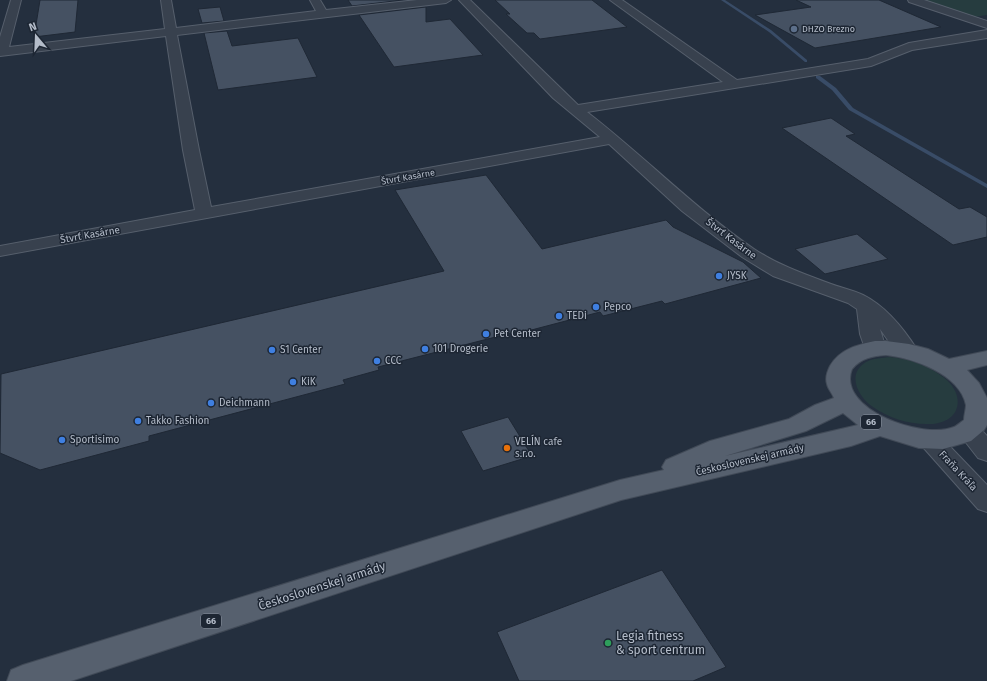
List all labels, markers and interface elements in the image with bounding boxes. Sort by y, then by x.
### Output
north arrow [16,16,56,56]
text: N [27,20,38,34]
marker: DHZO Brezno [789,24,799,34]
place label: DHZO Brezno [802,24,855,34]
street label: Štvrť Kasárne [380,166,436,187]
street label: Štvrť Kasárne [703,214,760,262]
street label: Štvrť Kasárne [59,222,121,246]
place label: JYSK [727,270,747,282]
marker: JYSK [714,271,724,281]
place label: Pepco [604,301,631,313]
marker: Pepco [591,302,601,312]
place label: TEDi [567,310,587,322]
marker: TEDi [554,311,564,321]
place label: Pet Center [494,328,541,340]
marker: Pet Center [481,329,491,339]
place label: 101 Drogerie [433,343,488,355]
place label: S1 Center [280,344,322,356]
marker: 101 Drogerie [420,344,430,354]
marker: S1 Center [267,345,277,355]
place label: CCC [385,355,402,367]
marker: CCC [372,356,382,366]
place label: KiK [301,376,316,388]
marker: KiK [288,377,298,387]
place label: Deichmann [219,397,270,409]
marker: Deichmann [206,398,216,408]
place label: Takko Fashion [146,415,209,427]
road number: 66 [861,415,881,429]
marker: Takko Fashion [133,416,143,426]
place label: Sportisimo [70,434,120,446]
place label: VELÍN cafe s.r.o. [515,434,562,460]
marker: Sportisimo [57,435,67,445]
street label: Československej armády [694,440,805,478]
marker: VELÍN cafe s.r.o. [502,443,512,453]
street label: Fraňa Kráľa [936,448,980,494]
street label: Československej armády [256,558,387,613]
road number: 66 [201,614,221,628]
place label: Legia fitness & sport centrum [616,629,705,657]
marker: Legia fitness & sport centrum [603,638,613,648]

